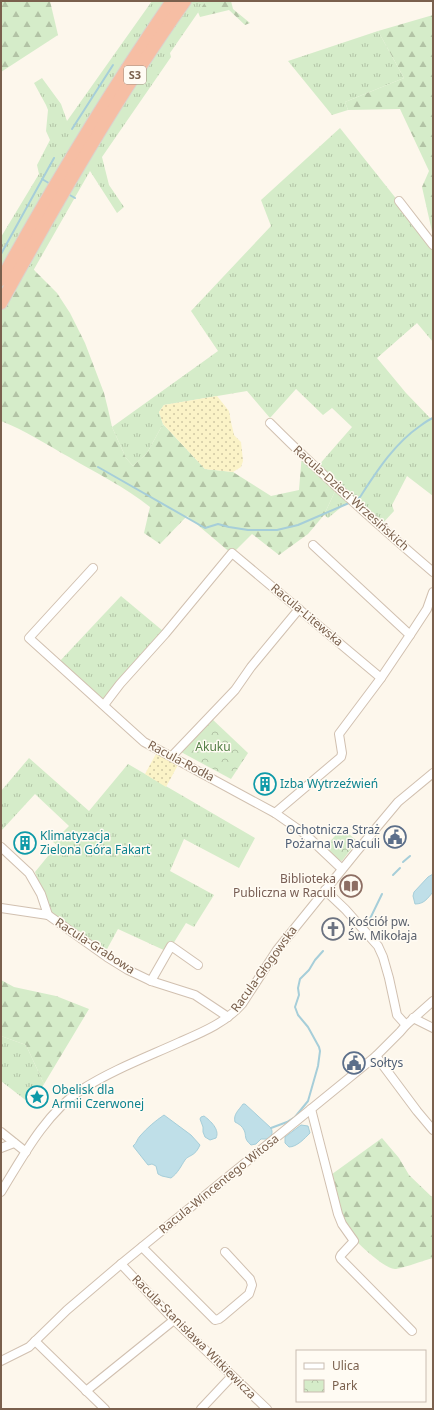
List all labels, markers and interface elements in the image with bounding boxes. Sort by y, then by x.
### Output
road number: S3 [124,66,146,84]
street label: Racula-Dzieci Wrzesińskich [290,441,413,554]
street label: Racula-Litewska [268,579,347,650]
street label: Racula-Rodła [145,736,217,785]
park label: Akuku [195,738,231,755]
building icon: Izba Wytrzeźwień [252,771,278,797]
place label: Izba Wytrzeźwień [280,775,378,792]
place label: Ochotnicza Straż Pożarna w Raculi [285,821,380,852]
public building icon: Ochotnicza Straż Pożarna w Raculi [382,824,408,850]
place label: Klimatyzacja Zielona Góra Fakart [40,827,151,858]
building icon: Klimatyzacja Zielona Góra Fakart [12,830,38,856]
place label: Biblioteka Publiczna w Raculi [233,870,336,901]
library icon: Biblioteka Publiczna w Raculi [338,873,364,899]
street label: Racula-Grabowa [52,913,138,978]
place label: Kościół pw. Św. Mikołaja [348,913,417,944]
church icon: Kościół pw. Św. Mikołaja [320,916,346,942]
street label: Racula-Głogowska [226,922,301,1015]
public building icon: Sołtys [341,1050,367,1076]
place label: Sołtys [370,1054,403,1071]
place label: Obelisk dla Armii Czerwonej [52,1081,144,1112]
place icon: Obelisk dla Armii Czerwonej [24,1084,50,1110]
street label: Racula-Wincentego Witosa [155,1130,282,1237]
street label: Racula-Stanisława Witkiewicza [128,1271,260,1403]
legend [296,1350,426,1402]
text: Ulica [332,1357,359,1374]
text: Park [332,1377,358,1394]

